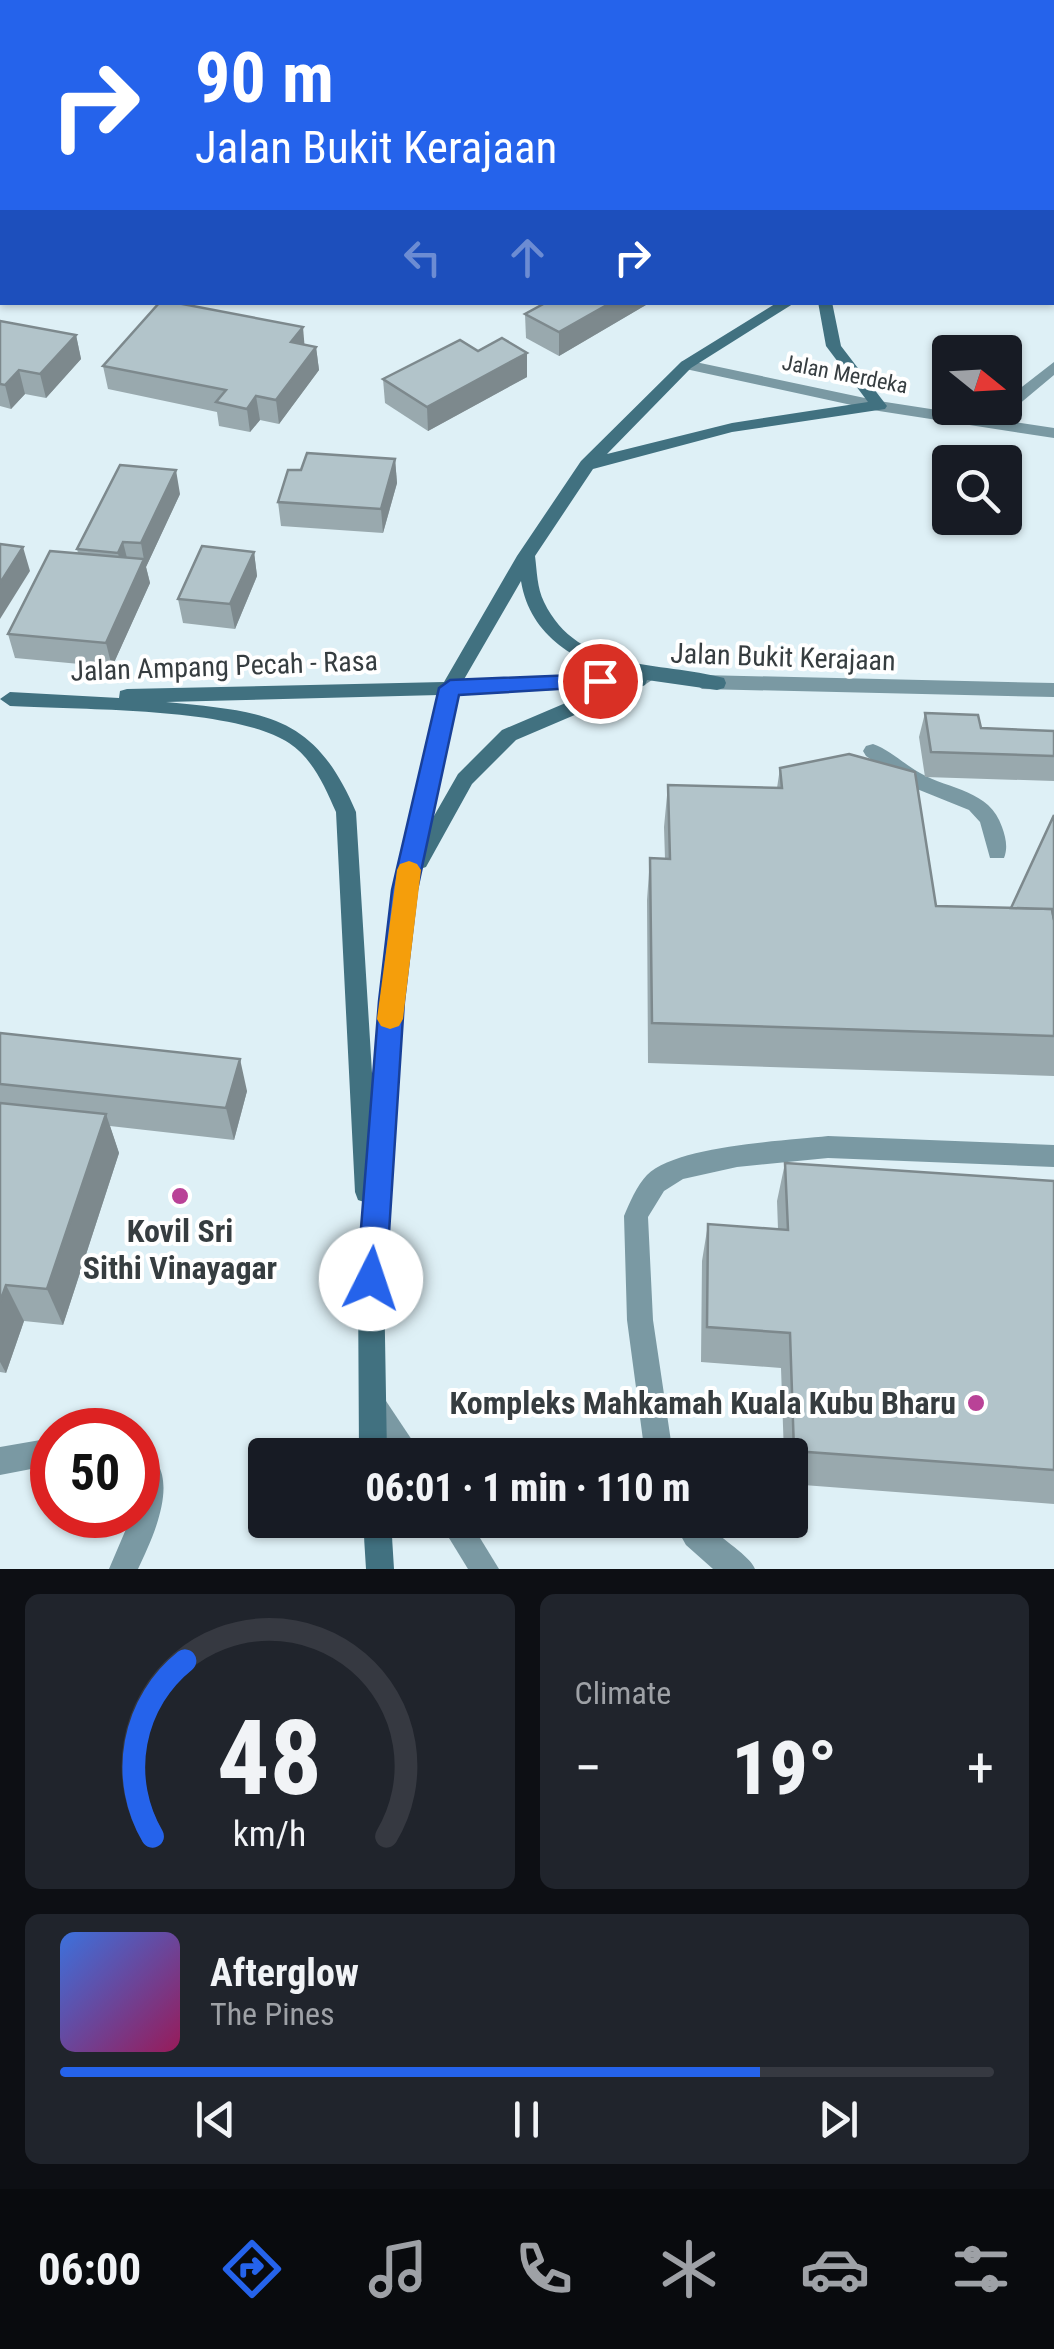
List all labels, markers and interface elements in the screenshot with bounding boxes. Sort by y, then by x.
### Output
text: 90 m [195,37,334,119]
icon: right [30,40,160,170]
text: Jalan Bukit Kerajaan [195,121,557,174]
icon: left [395,230,450,285]
icon: ahead [500,230,555,285]
icon: right [605,230,660,285]
north arrow [932,335,1022,425]
map controls [932,335,1022,535]
street label: Jalan Merdeka [780,350,910,398]
button: search [932,445,1022,535]
street label: Jalan Bukit Kerajaan [670,637,896,677]
pin [558,639,643,724]
street label: Jalan Ampang Pecah - Rasa [70,644,378,688]
icon: arrive [573,654,628,709]
marker: Kovil Sri Sithi Vinayagar [169,1185,191,1207]
place label: Kovil Sri Sithi Vinayagar [83,1212,277,1287]
position arrow [319,1227,423,1331]
place label: Kompleks Mahkamah Kuala Kubu Bharu [449,1384,956,1422]
marker: Kompleks Mahkamah Kuala Kubu Bharu [965,1392,987,1414]
speed limit sign: 50 [30,1408,160,1538]
text: 06:01 · 1 min · 110 m [366,1466,690,1510]
text: Climate [575,1674,671,1712]
text: 48 [217,1698,322,1819]
text: 19° [731,1724,837,1812]
text: − [575,1736,602,1800]
text: + [967,1736,994,1800]
text: km/h [233,1813,307,1855]
text: Afterglow [210,1951,359,1995]
text: The Pines [210,1995,335,2033]
icon: previous [188,2092,243,2147]
icon: pause [499,2092,554,2147]
icon: next [811,2092,866,2147]
icon: directions [217,2234,287,2304]
icon: music [363,2234,433,2304]
icon: phone [509,2234,579,2304]
icon: climate [654,2234,724,2304]
icon: car [800,2234,870,2304]
icon: filters [946,2234,1016,2304]
text: 06:00 [38,2243,141,2296]

